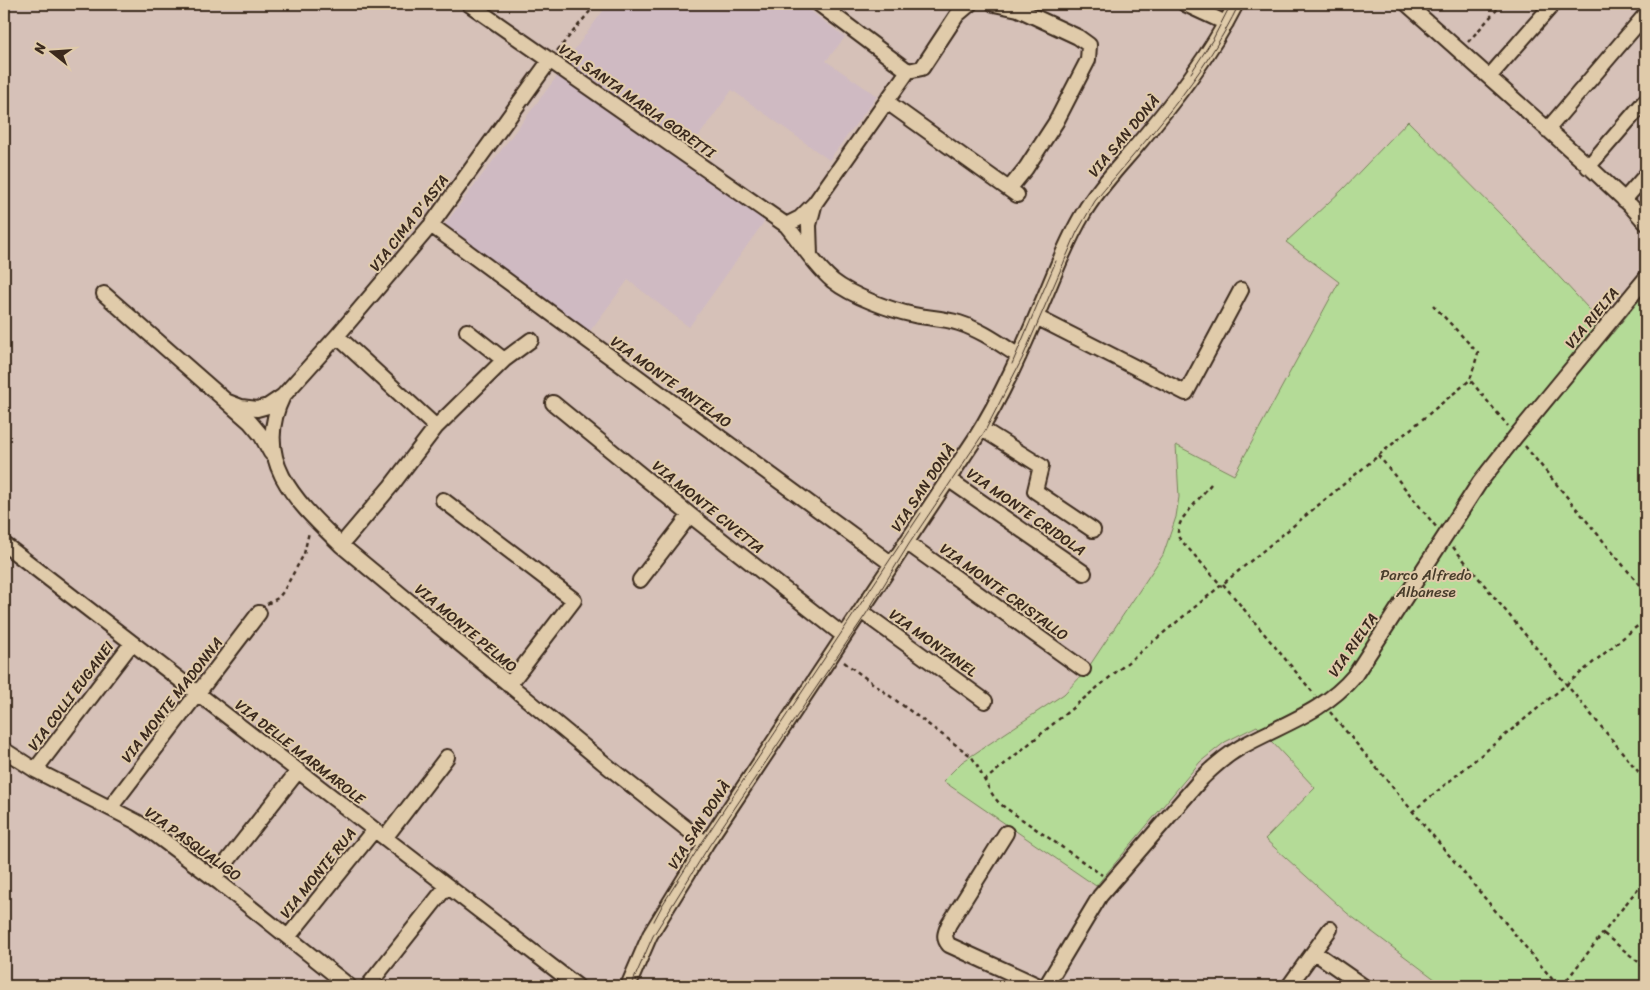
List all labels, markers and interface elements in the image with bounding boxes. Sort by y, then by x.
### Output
north arrow [28,28,78,78]
street label: VIA SANTA MARIA GORETTI [553,37,722,166]
text: N [26,40,54,58]
street label: VIA SAN DONÀ [1082,89,1167,183]
street label: VIA CIMA D'ASTA [363,169,455,277]
street label: VIA RIELTA [1558,281,1626,355]
street label: VIA MONTE ANTELAO [605,329,737,435]
street label: VIA SAN DONÀ [884,439,962,537]
street label: VIA MONTE CIVETTA [646,454,770,560]
street label: VIA MONTE CRIDOLA [961,461,1091,563]
street label: VIA MONTE CRISTALLO [934,536,1074,648]
park label: Parco Alfredo Albanese [1380,562,1472,605]
street label: VIA MONTE PELMO [409,577,523,679]
street label: VIA MONTANEL [883,602,983,684]
street label: VIA RIELTA [1321,607,1385,683]
street label: VIA MONTE MADONNA [114,631,230,769]
street label: VIA COLLI EUGANEI [21,635,121,756]
street label: VIA DELLE MARMAROLE [229,693,372,812]
street label: VIA SAN DONÀ [661,775,738,875]
street label: VIA PASQUALIGO [139,800,247,888]
street label: VIA MONTE RUA [273,822,363,924]

